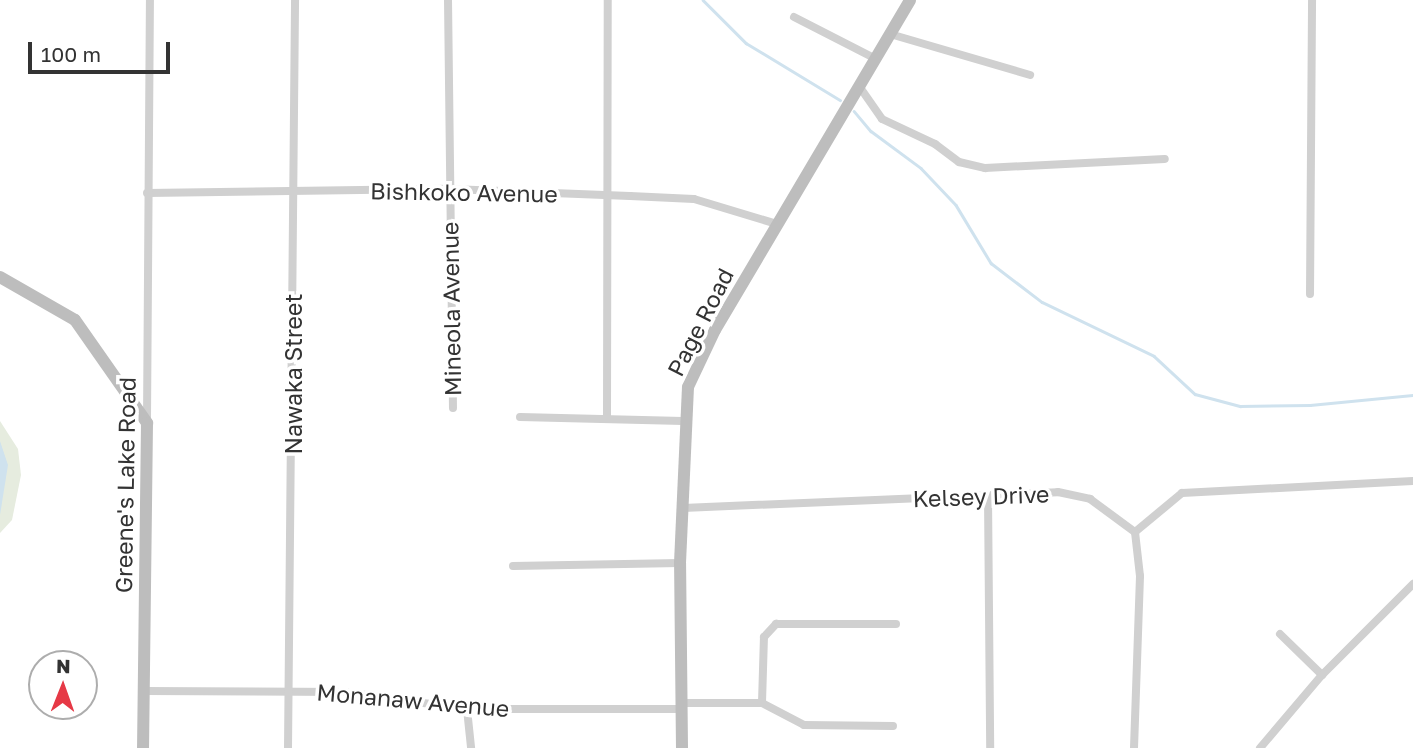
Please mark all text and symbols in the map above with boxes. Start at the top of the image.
scale bar [32,28,173,72]
text: 100 m [41,41,101,67]
street label: Bishkoko Avenue [370,177,558,207]
street label: Mineola Avenue [436,222,466,396]
street label: Page Road [661,263,739,381]
street label: Nawaka Street [279,294,307,454]
street label: Greene's Lake Road [109,377,141,593]
street label: Kelsey Drive [912,480,1050,512]
north arrow [28,650,98,720]
text: N [56,654,71,677]
street label: Monanaw Avenue [316,678,510,722]

